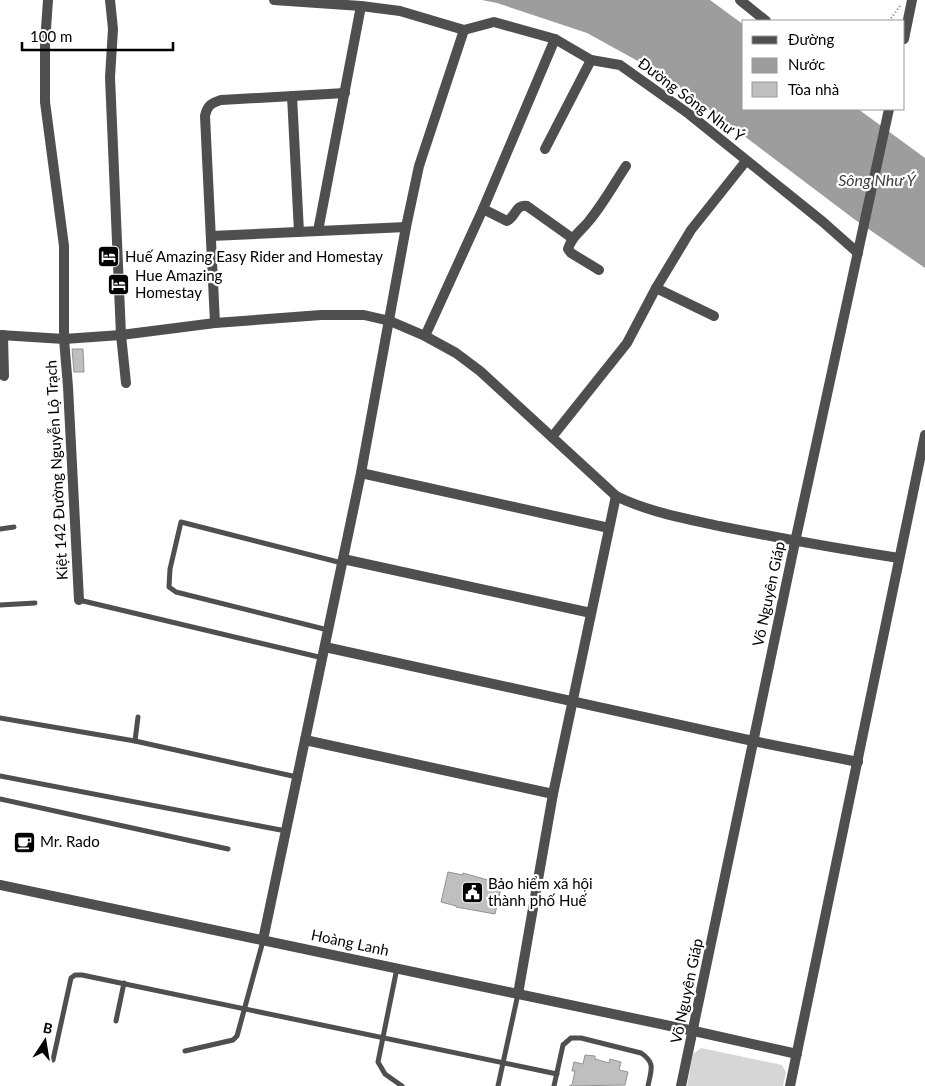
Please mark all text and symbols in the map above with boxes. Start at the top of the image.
scale bar [22,20,174,52]
legend [742,20,905,110]
text: 100 m [30,27,72,45]
text: Đường [788,30,834,48]
street label: Đường Sông Như Ý [635,53,749,145]
text: Nước [788,55,825,73]
text: Tòa nhà [788,80,839,98]
water label: Sông Như Ý [838,170,918,189]
hotel icon: Huế Amazing Easy Rider and Homestay [97,245,121,269]
place label: Huế Amazing Easy Rider and Homestay [125,247,383,265]
place label: Hue Amazing Homestay [135,266,223,301]
hotel icon: Hue Amazing Homestay [107,273,131,297]
street label: Kiệt 142 Đường Nguyễn Lộ Trạch [41,360,71,580]
street label: Võ Nguyên Giáp [748,540,788,648]
cafe icon: Mr. Rado [12,830,36,854]
place label: Mr. Rado [40,832,100,850]
place label: Bảo hiểm xã hội thành phố Huế [488,874,593,909]
public building icon: Bảo hiểm xã hội thành phố Huế [460,881,484,905]
street label: Hoàng Lanh [310,925,391,959]
street label: Võ Nguyên Giáp [666,937,706,1045]
north arrow [20,1016,70,1066]
text: B [42,1019,54,1037]

